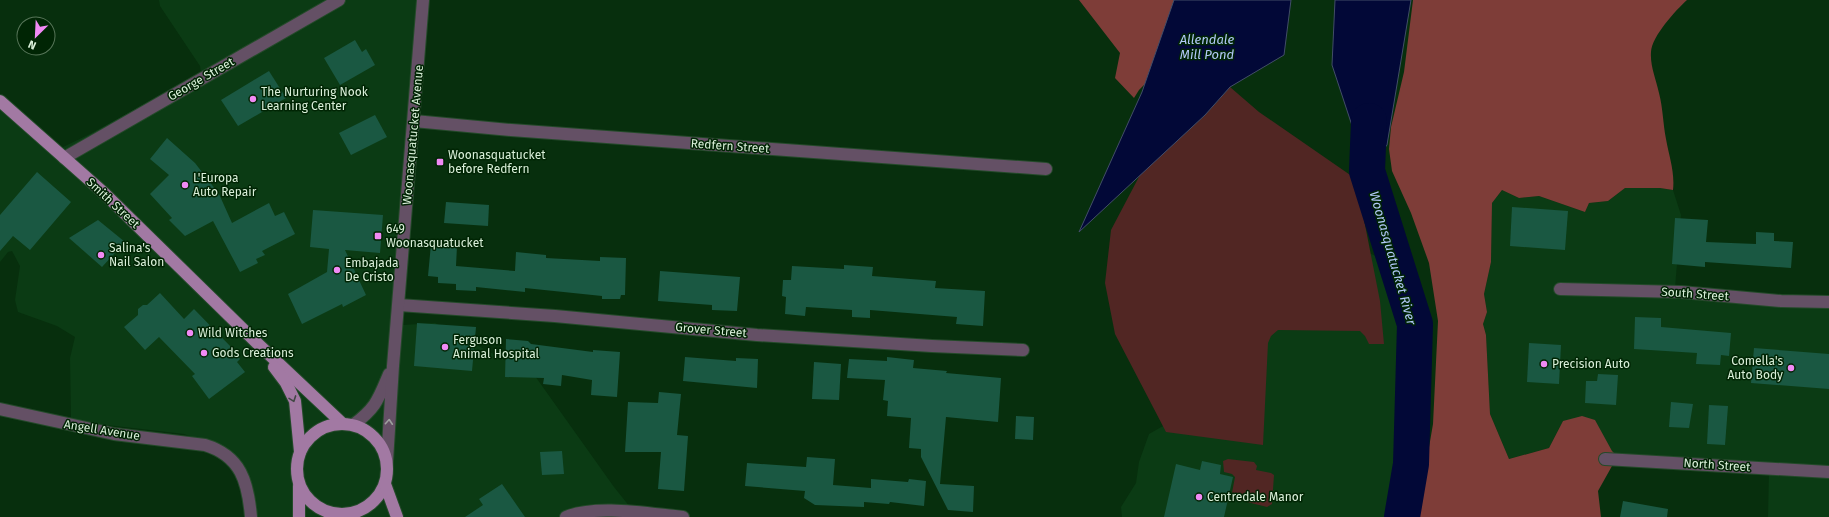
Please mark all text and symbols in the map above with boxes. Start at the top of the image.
north arrow [16,16,56,56]
water label: Allendale Mill Pond [1179,32,1235,62]
text: N [26,37,38,52]
street label: George Street [165,54,237,104]
street label: Woonasquatucket Avenue [400,64,426,206]
place label: The Nurturing Nook Learning Center [261,85,369,113]
marker: The Nurturing Nook Learning Center [248,94,258,104]
street label: Redfern Street [690,136,770,156]
place label: Woonasquatucket before Redfern [448,148,546,176]
marker: Woonasquatucket before Redfern [435,157,445,167]
place label: L'Europa Auto Repair [193,171,257,199]
street label: Smith Street [84,175,143,232]
marker: L'Europa Auto Repair [180,180,190,190]
water label: Woonasquatucket River [1367,189,1420,328]
place label: 649 Woonasquatucket [386,222,484,250]
marker: 649 Woonasquatucket [373,231,383,241]
place label: Salina's Nail Salon [109,241,164,269]
marker: Salina's Nail Salon [96,250,106,260]
place label: Embajada De Cristo [345,256,399,284]
marker: Embajada De Cristo [332,265,342,275]
street label: South Street [1661,285,1730,303]
street label: Grover Street [675,320,748,340]
place label: Wild Witches [198,326,268,340]
marker: Wild Witches [185,328,195,338]
place label: Ferguson Animal Hospital [453,333,540,361]
marker: Ferguson Animal Hospital [440,342,450,352]
place label: Gods Creations [212,346,294,360]
marker: Gods Creations [199,348,209,358]
place label: Comella's Auto Body [1727,354,1783,382]
place label: Precision Auto [1552,357,1630,371]
marker: Precision Auto [1539,359,1549,369]
marker: Comella's Auto Body [1786,363,1796,373]
one-way arrow [288,396,297,403]
street label: Angell Avenue [63,417,141,443]
one-way arrow [385,419,394,425]
street label: North Street [1683,456,1752,474]
place label: Centredale Manor [1207,490,1304,504]
marker: Centredale Manor [1194,492,1204,502]

